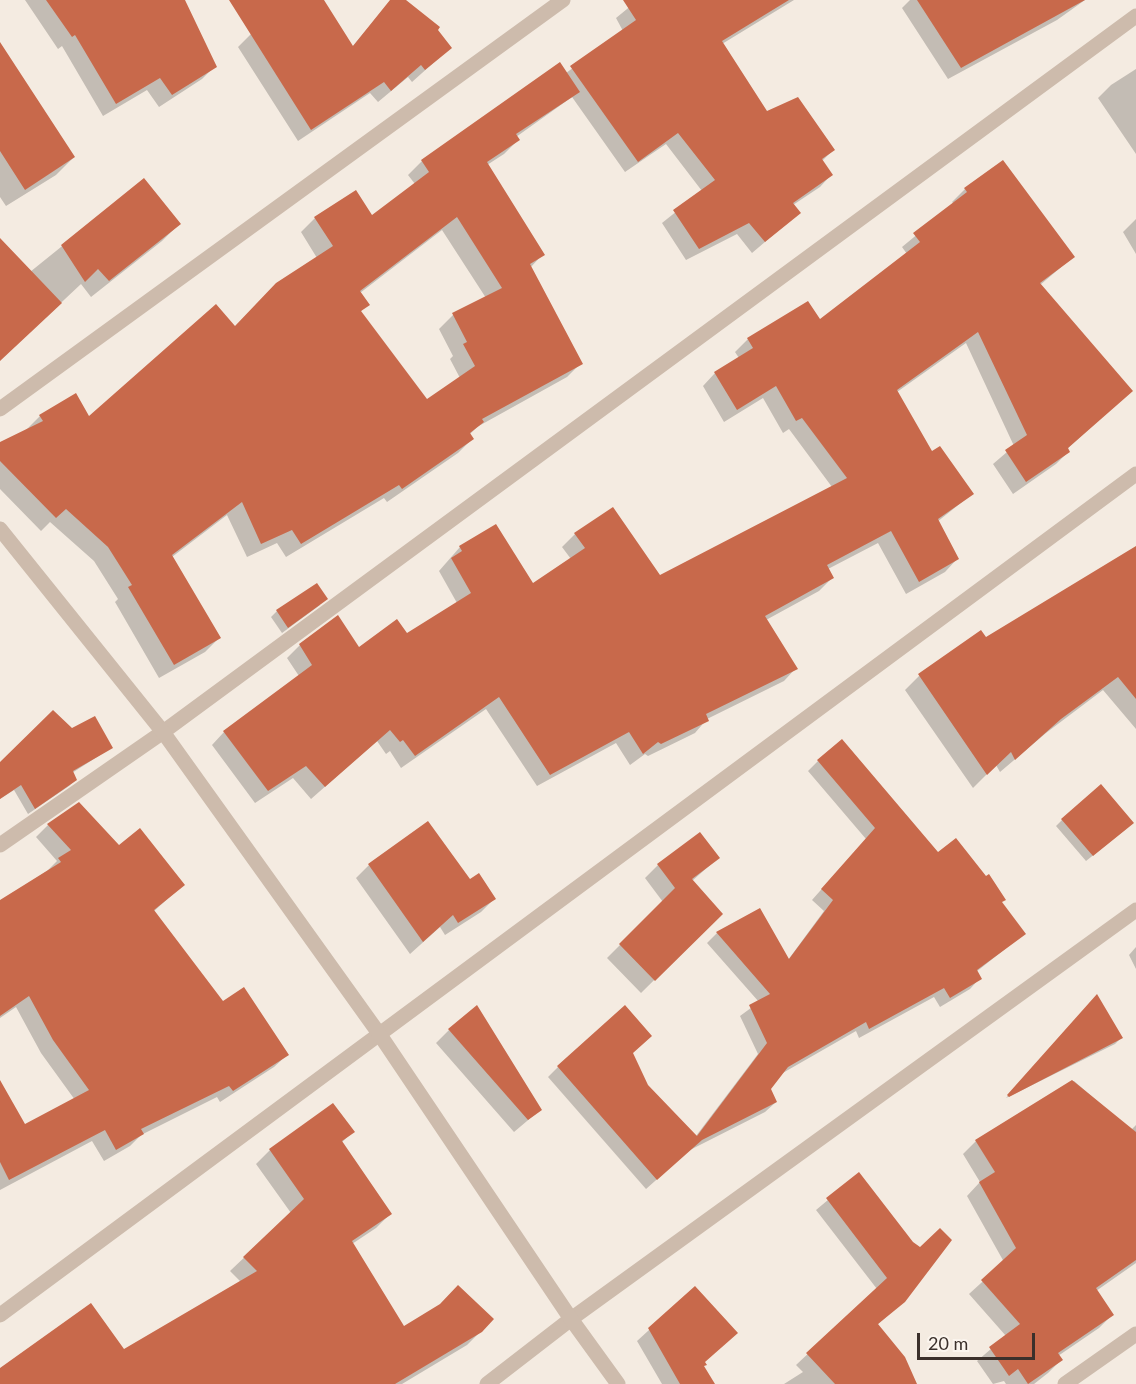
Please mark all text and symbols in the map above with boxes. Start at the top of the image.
scale bar [920,1321,1038,1359]
text: 20 m [928,1332,968,1354]

